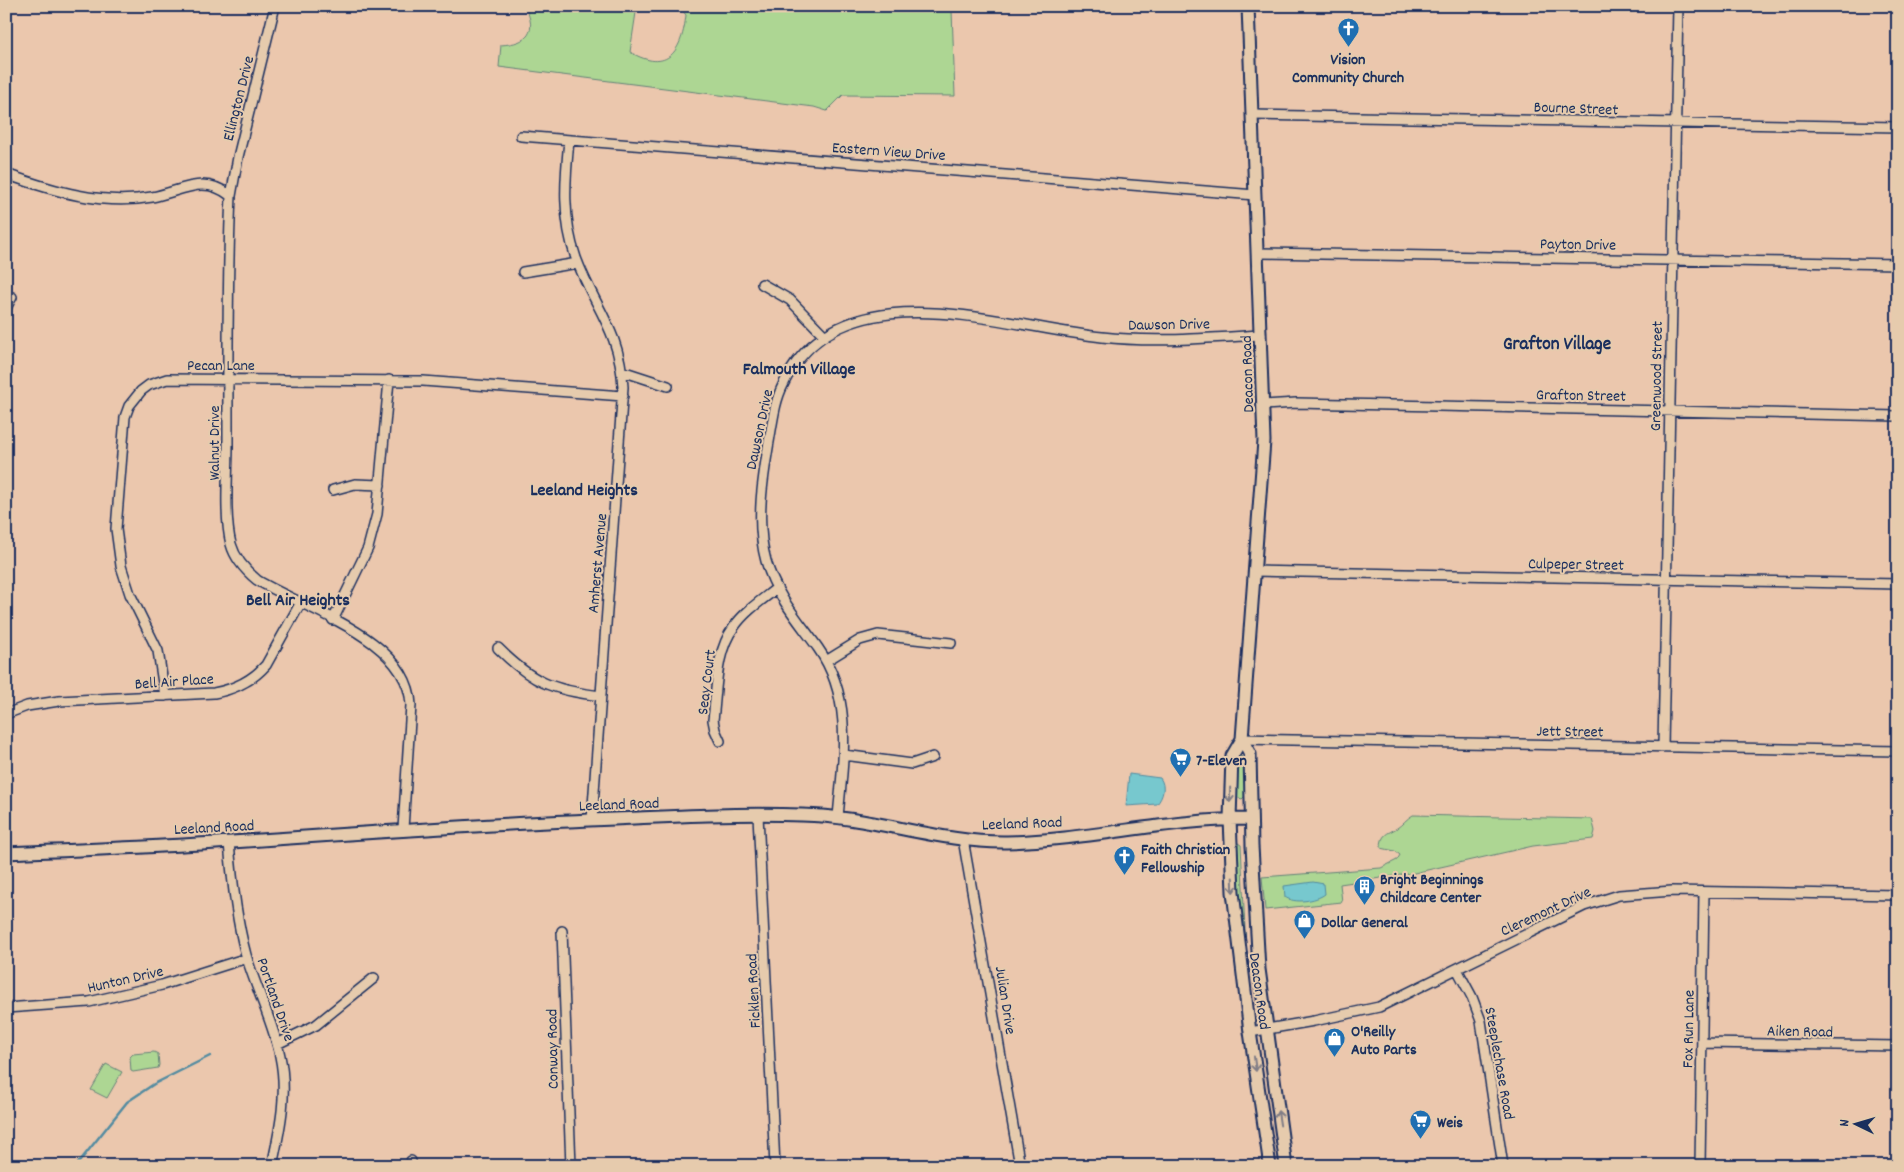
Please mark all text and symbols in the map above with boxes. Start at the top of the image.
church icon: Vision Community Church [1336,17,1360,48]
place label: Vision Community Church [1292,49,1404,90]
street label: Ellington Drive [218,54,261,144]
street label: Bourne Street [1533,97,1619,122]
street label: Eastern View Drive [831,137,946,168]
street label: Payton Drive [1540,233,1616,258]
street label: Dawson Drive [1128,313,1210,338]
street label: Greenwood Street [1645,321,1670,431]
district label: Grafton Village [1503,332,1611,359]
street label: Deacon Road [1236,335,1261,413]
street label: Pecan Lane [187,355,255,378]
district label: Falmouth Village [743,358,855,383]
street label: Grafton Street [1536,384,1626,409]
street label: Dawson Drive [741,387,780,472]
street label: Walnut Drive [204,405,227,481]
district label: Leeland Heights [530,479,638,504]
street label: Amherst Avenue [583,512,614,614]
street label: Culpeper Street [1528,553,1624,578]
district label: Bell Air Heights [246,589,350,614]
street label: Seay Court [692,648,723,716]
street label: Bell Air Place [134,668,214,697]
street label: Jett Street [1536,720,1604,745]
supermarket icon: 7-Eleven [1168,747,1192,778]
place label: 7-Eleven [1196,750,1247,773]
one-way arrow [1226,787,1235,803]
street label: Leeland Road [578,793,660,818]
street label: Leeland Road [981,812,1063,837]
street label: Leeland Road [173,815,255,842]
place label: Faith Christian Fellowship [1141,839,1230,880]
church icon: Faith Christian Fellowship [1113,845,1137,876]
place label: Bright Beginnings Childcare Center [1380,869,1484,910]
building icon: Bright Beginnings Childcare Center [1352,875,1376,906]
one-way arrow [1228,877,1237,893]
street label: Cleremont Drive [1497,881,1595,943]
shop icon: Dollar General [1293,909,1317,940]
place label: Dollar General [1321,912,1408,935]
street label: Deacon Road [1242,951,1275,1031]
street label: Ficklen Road [741,953,768,1029]
street label: Portland Drive [250,955,300,1045]
street label: Hunton Drive [85,961,166,1000]
street label: Julian Drive [988,965,1021,1036]
street label: Fox Run Lane [1677,990,1702,1068]
street label: Steeplechase Road [1477,1005,1520,1122]
street label: Conway Road [541,1009,566,1089]
street label: Aiken Road [1767,1020,1833,1045]
place label: O'Reilly Auto Parts [1351,1021,1417,1062]
shop icon: O'Reilly Auto Parts [1323,1027,1347,1058]
one-way arrow [1250,1055,1260,1071]
north arrow [1832,1100,1882,1150]
supermarket icon: Weis [1409,1109,1433,1140]
one-way arrow [1273,1110,1283,1126]
place label: Weis [1437,1112,1463,1135]
text: N [1835,1119,1855,1127]

